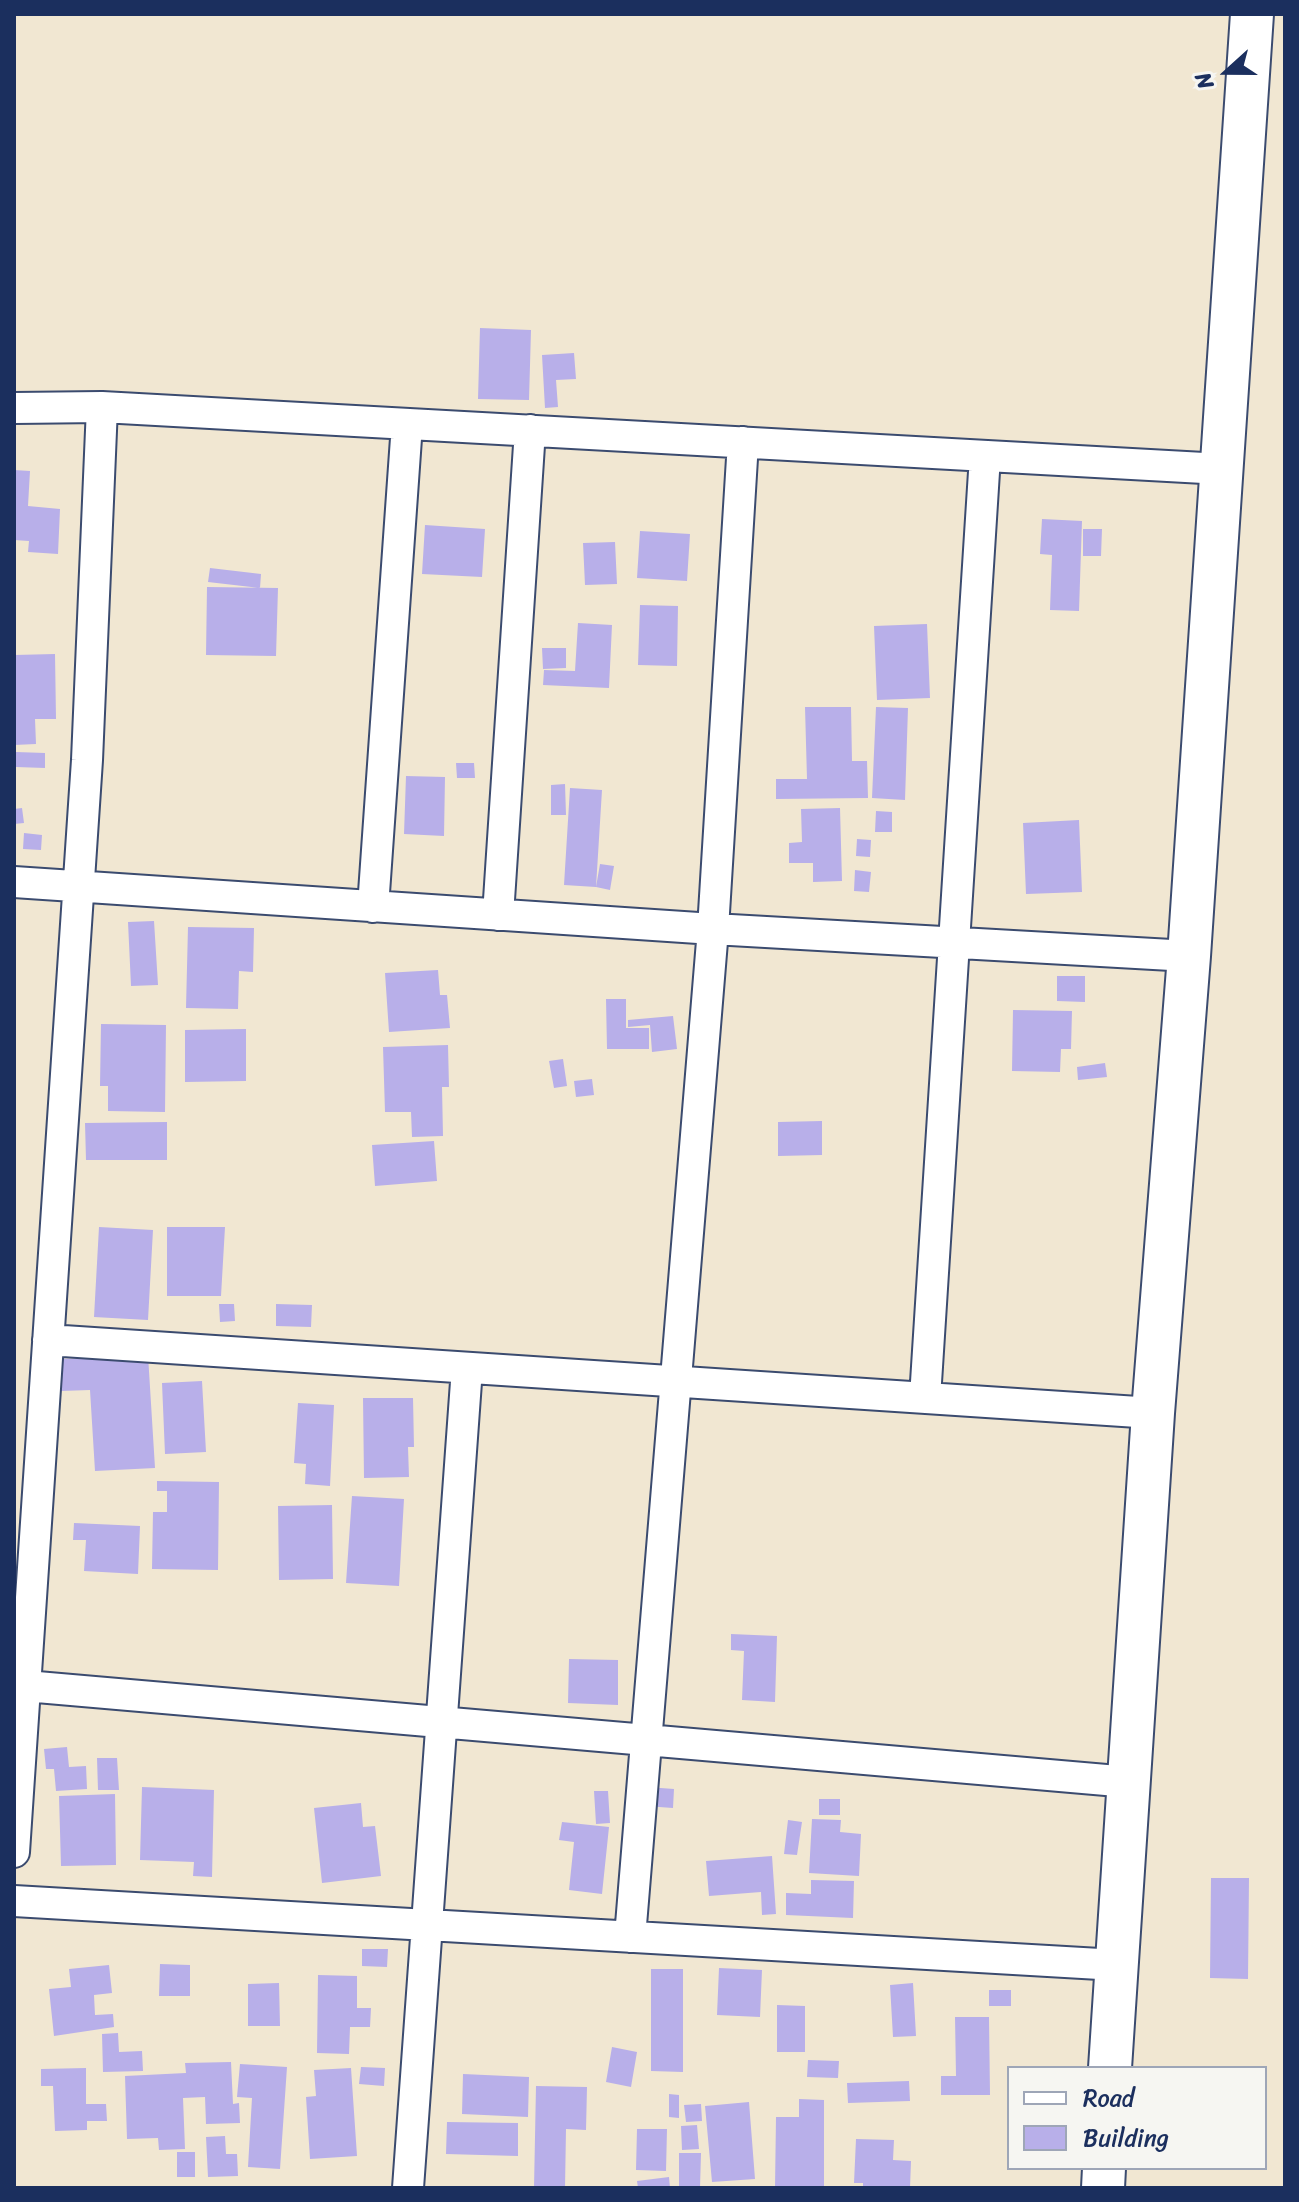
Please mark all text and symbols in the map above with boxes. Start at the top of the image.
north arrow [1187,32,1267,112]
text: N [1183,67,1225,95]
legend [1007,2066,1267,2170]
text: Road [1083,2077,1134,2119]
text: Building [1083,2117,1169,2159]

